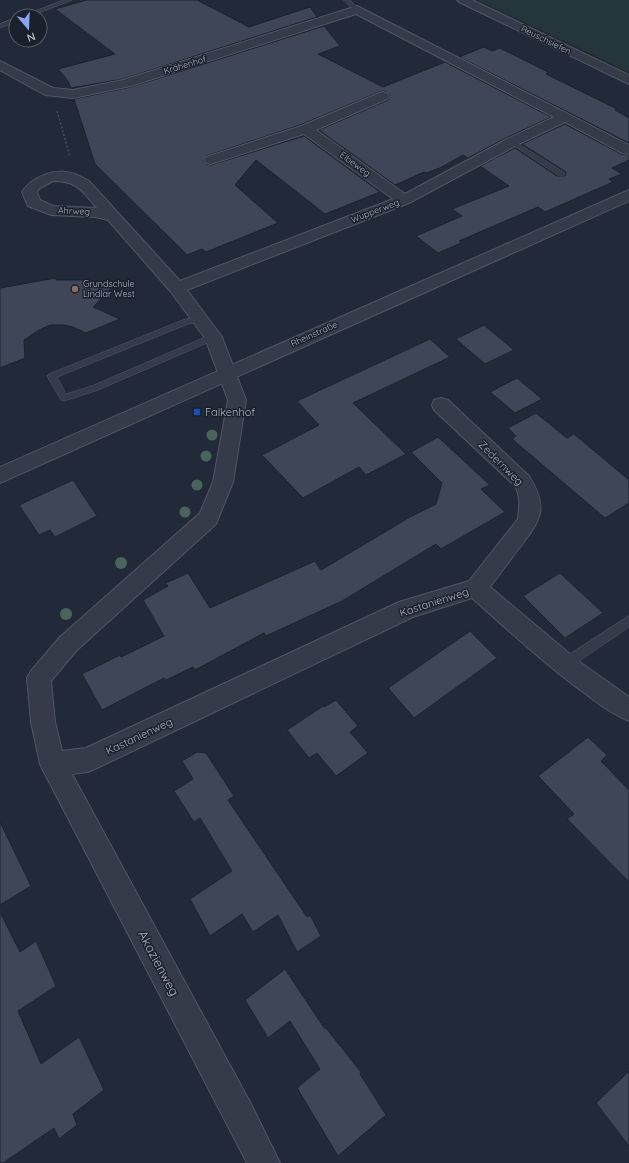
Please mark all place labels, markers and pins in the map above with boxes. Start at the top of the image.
place label: Grundschule Lindlar West [83,278,135,299]
marker: Grundschule Lindlar West [70,284,80,294]
place label: Falkenhof [205,405,255,419]
marker: Falkenhof [192,407,202,417]

